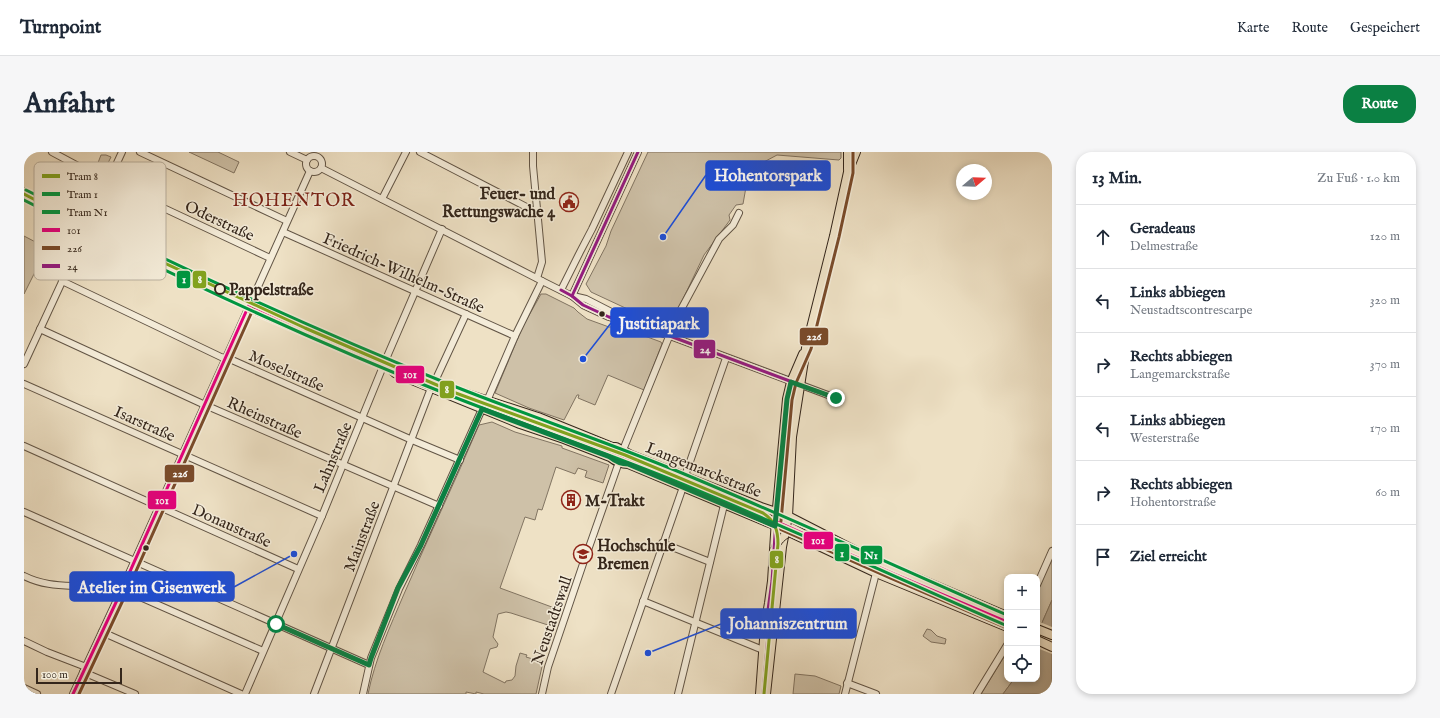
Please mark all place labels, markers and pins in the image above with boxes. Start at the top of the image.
callout: Hohentorspark [706,161,830,190]
place label: Feuer- und Rettungswache 4 [442,185,556,223]
public building icon: Feuer- und Rettungswache 4 [558,191,580,213]
place label: Pappelstraße [229,281,314,301]
marker: Pappelstraße [214,283,226,295]
callout: Justitiapark [611,308,708,337]
unlabelled marker [597,309,607,319]
building icon: M-Trakt [560,489,582,511]
place label: M-Trakt [585,492,645,512]
place label: Hochschule Bremen [597,537,676,575]
unlabelled marker [141,543,151,553]
school or university icon: Hochschule Bremen [572,543,594,565]
callout: Atelier im Gisenwerk [70,572,234,601]
callout: Johanniszentrum [721,609,856,638]

